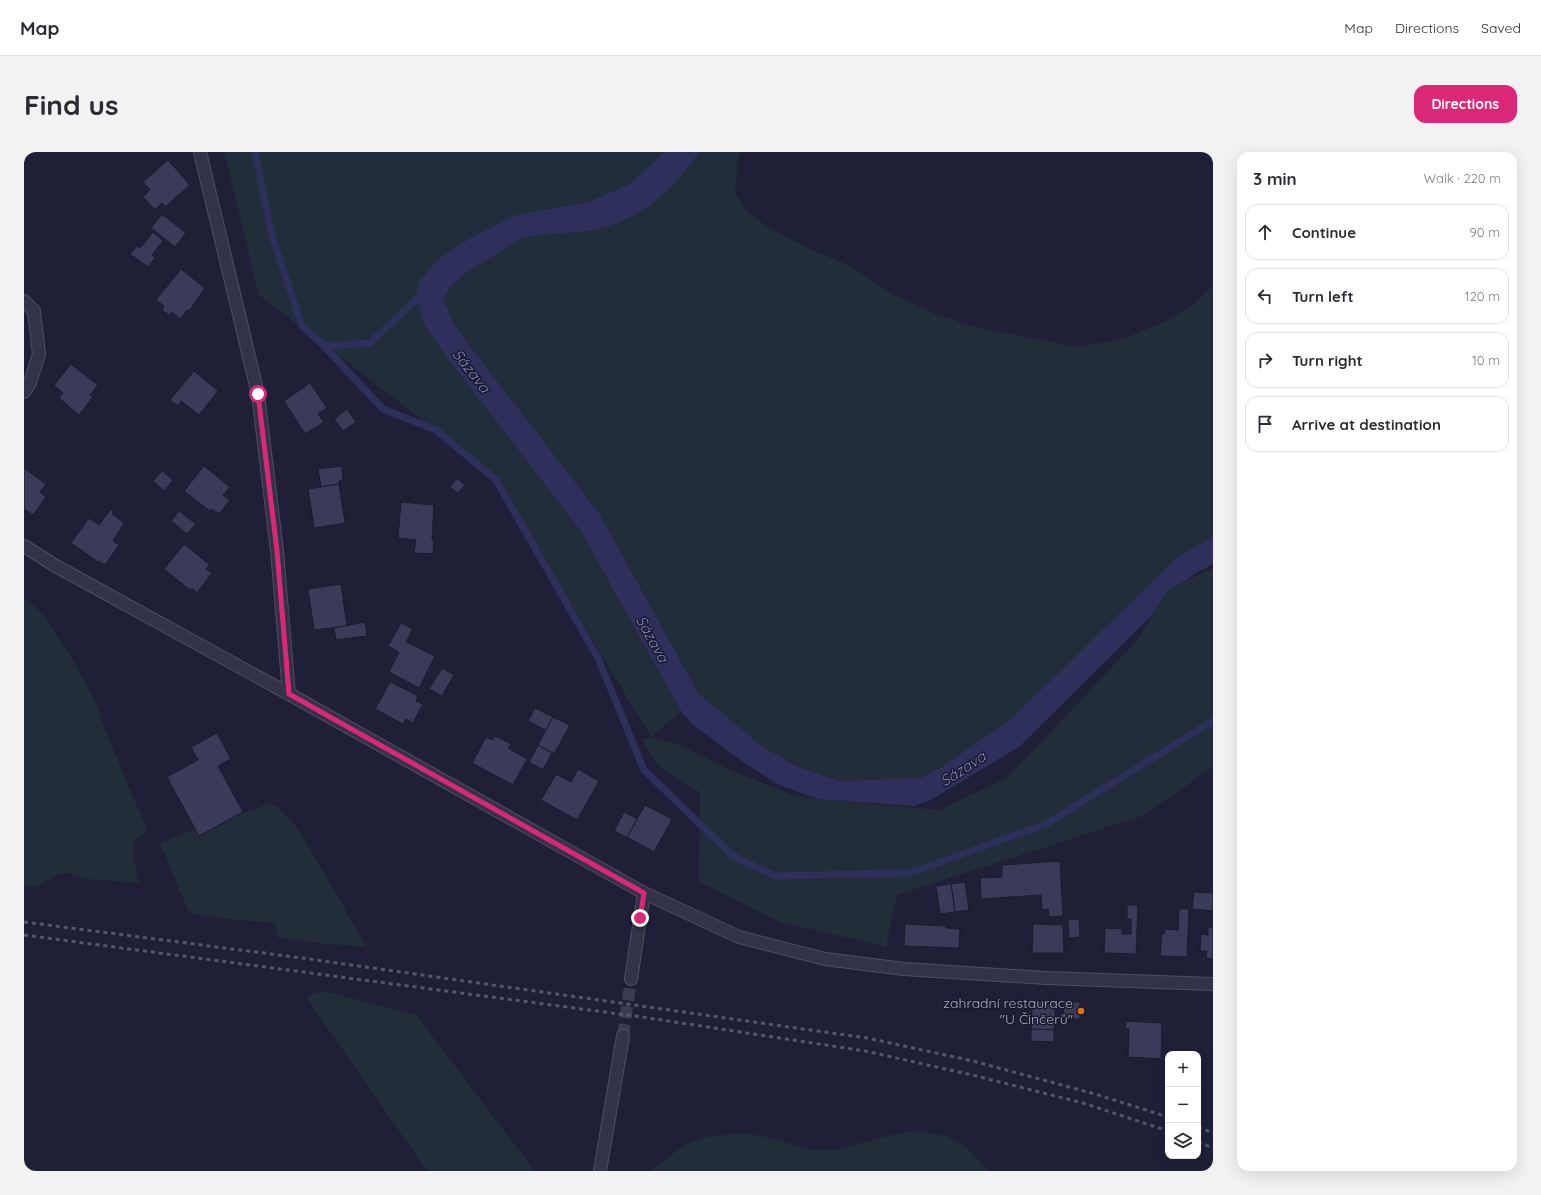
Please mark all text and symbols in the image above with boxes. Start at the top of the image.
text: Map [20,16,59,40]
text: Map [1344,19,1373,37]
text: Directions [1395,19,1459,37]
text: Saved [1481,19,1521,37]
button: Directions [1414,85,1517,123]
text: Find us [24,87,118,122]
text: 3 min [1253,168,1297,189]
text: Walk · 220 m [1424,170,1501,186]
icon: ahead [1254,221,1276,243]
text: Continue [1292,223,1356,242]
text: 90 m [1470,224,1500,240]
icon: left [1254,285,1276,307]
text: Turn left [1292,287,1354,306]
text: 120 m [1465,288,1500,304]
water label: Sázava [448,345,495,397]
icon: right [1254,349,1276,371]
text: Turn right [1292,351,1363,370]
text: 10 m [1472,352,1500,368]
route start [249,385,267,403]
icon: arrive [1254,413,1276,435]
text: Arrive at destination [1292,415,1441,434]
water label: Sázava [632,612,673,666]
water label: Sázava [936,746,990,790]
route end [631,909,649,927]
place label: zahradní restaurace "U Činčerů" [943,994,1073,1028]
marker: zahradní restaurace "U Činčerů" [1076,1006,1086,1016]
map controls [1165,1051,1201,1159]
button: + [1165,1051,1201,1087]
button: − [1165,1087,1201,1123]
button: layers [1165,1123,1201,1159]

